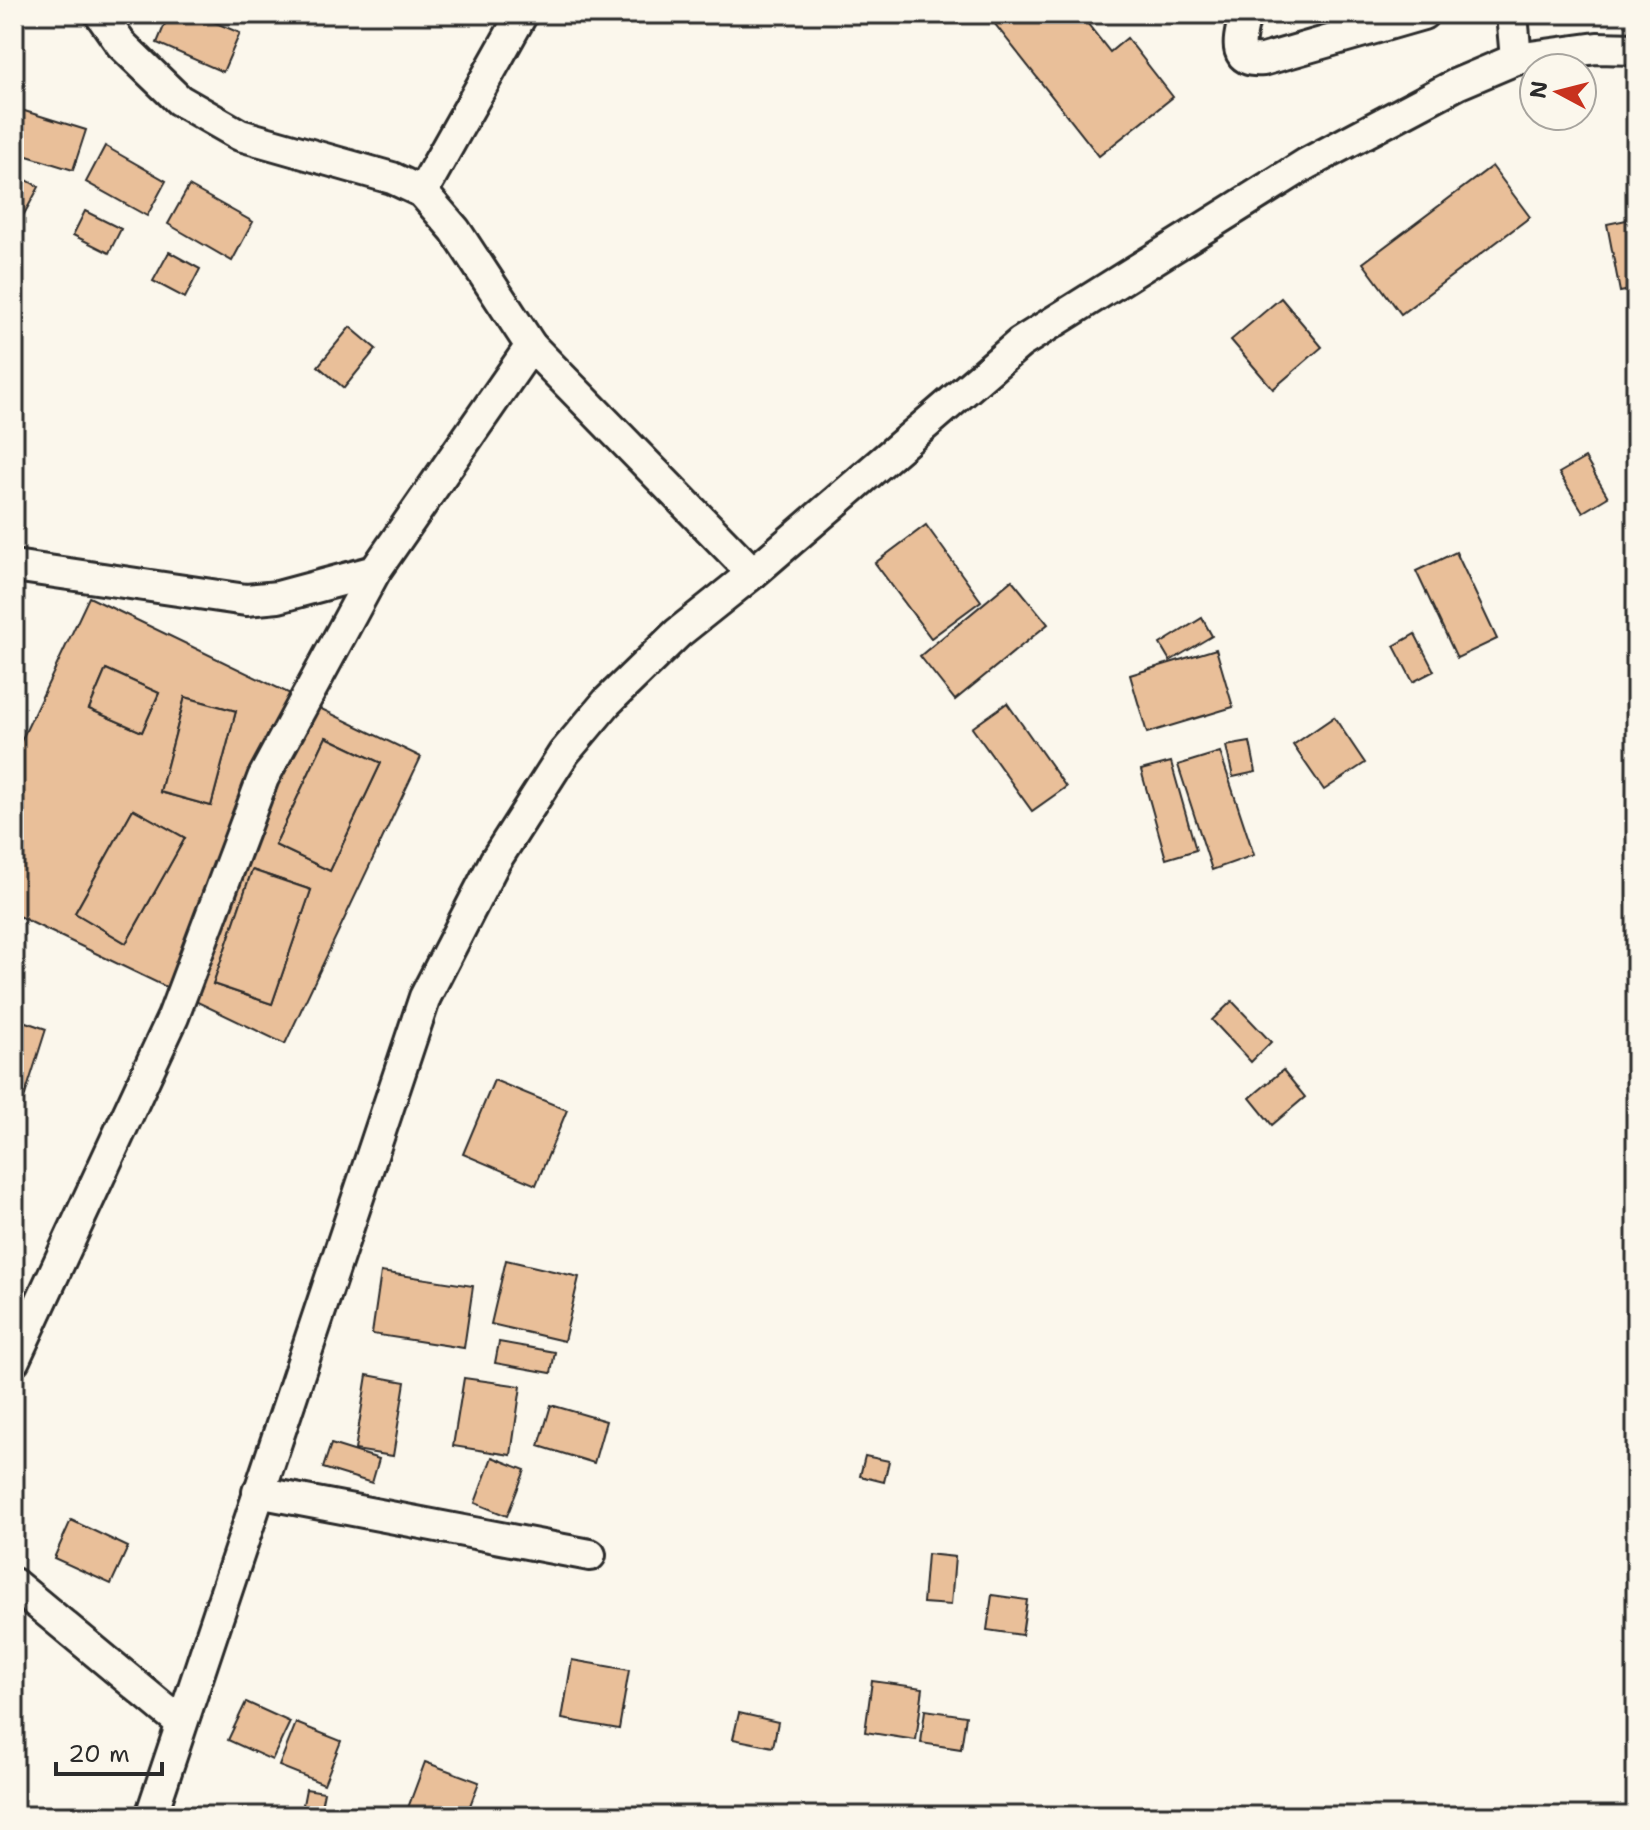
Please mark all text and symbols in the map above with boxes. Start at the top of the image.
north arrow [1518,52,1598,132]
text: N [1523,79,1554,100]
scale bar [56,1726,162,1776]
text: 20 m [68,1738,130,1770]

